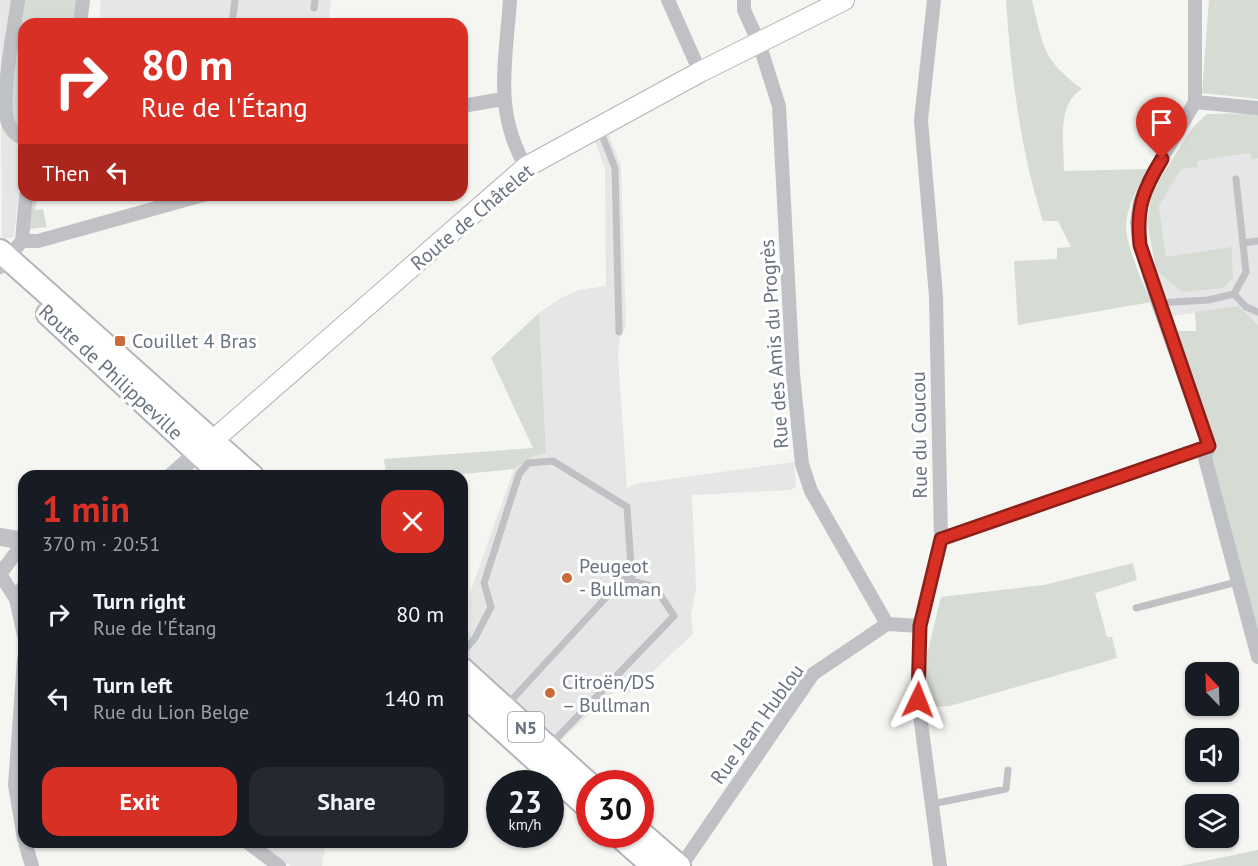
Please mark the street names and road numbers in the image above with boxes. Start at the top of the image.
street label: Route de Châtelet [405,158,539,276]
street label: Rue des Amis du Progrès [754,238,794,450]
street label: Route de Philippeville [34,299,188,445]
street label: Rue du Coucou [905,371,933,499]
street label: Rue Jean Hublou [705,659,809,789]
road number: N5 [508,712,544,742]

